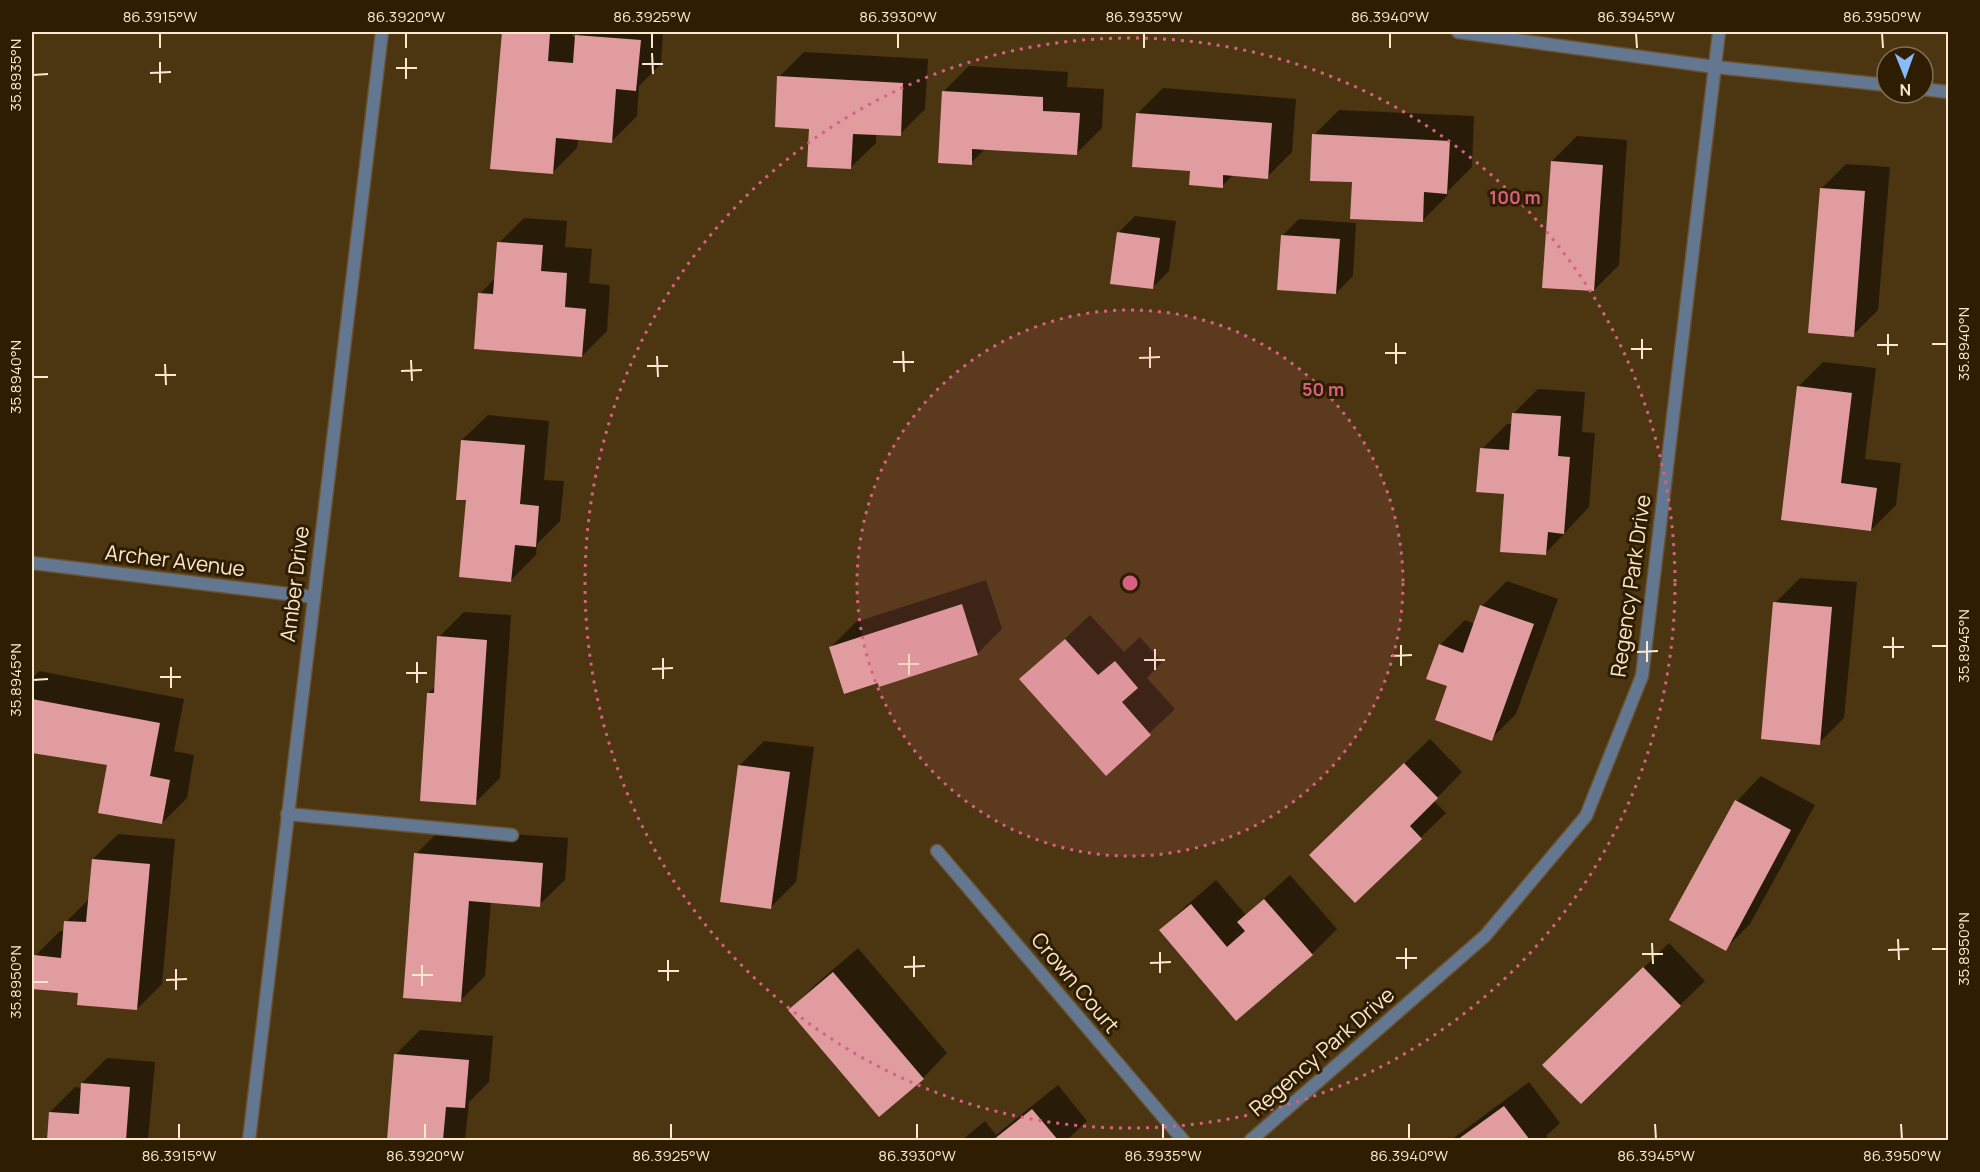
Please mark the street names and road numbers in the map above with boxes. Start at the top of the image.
street label: Regency Park Drive [1603,493,1657,679]
street label: Amber Drive [273,524,315,643]
street label: Archer Avenue [104,538,247,582]
street label: Crown Court [1025,926,1126,1039]
street label: Regency Park Drive [1243,980,1400,1122]

